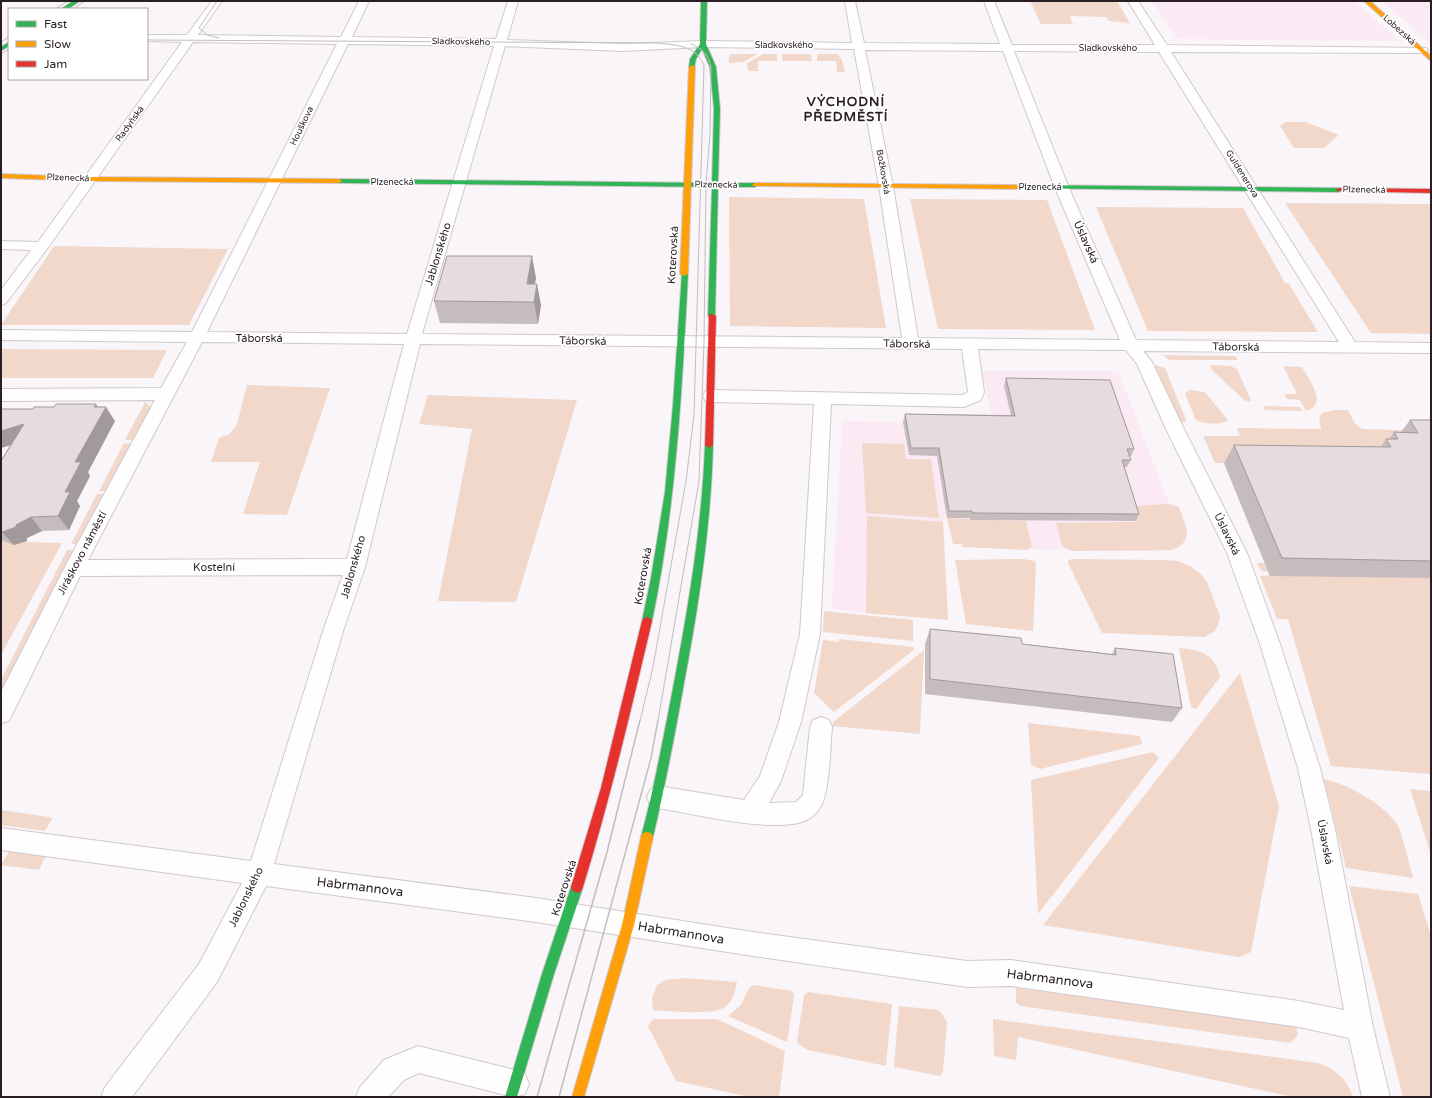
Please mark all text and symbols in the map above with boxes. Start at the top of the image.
legend [8,8,148,80]
street label: Lobezská [1380,12,1418,48]
text: Fast [44,17,68,31]
street label: Sladkovského [432,36,491,48]
text: Slow [44,37,71,51]
street label: Sladkovského [755,40,814,51]
street label: Sladkovského [1079,43,1138,54]
text: Jam [44,57,67,71]
district label: VÝCHODNÍ PŘEDMĚSTÍ [803,93,889,125]
street label: Radyňská [113,104,147,144]
street label: Houškova [288,105,316,147]
street label: Guldenerova [1223,148,1261,200]
street label: Božkovská [874,149,892,195]
street label: Plzenecká [46,172,90,184]
street label: Plzenecká [370,177,414,188]
street label: Plzenecká [694,179,738,191]
street label: Plzenecká [1018,182,1062,193]
street label: Plzenecká [1342,184,1386,196]
street label: Úslavská [1071,218,1102,265]
street label: Jablonského [422,221,454,287]
street label: Koterovská [665,226,681,284]
street label: Táborská [235,332,283,345]
street label: Táborská [559,334,607,348]
street label: Táborská [883,337,931,351]
street label: Táborská [1212,340,1260,354]
street label: Jiráskovo náměstí [54,509,110,597]
street label: Úslavská [1211,510,1244,557]
street label: Jablonského [338,534,368,600]
street label: Koterovská [632,546,654,606]
street label: Kostelní [193,561,235,574]
street label: Úslavská [1314,818,1337,866]
street label: Koterovská [549,858,579,918]
street label: Jablonského [226,865,266,929]
street label: Habrmannova [316,874,404,900]
street label: Habrmannova [637,918,725,948]
street label: Habrmannova [1006,966,1094,992]

